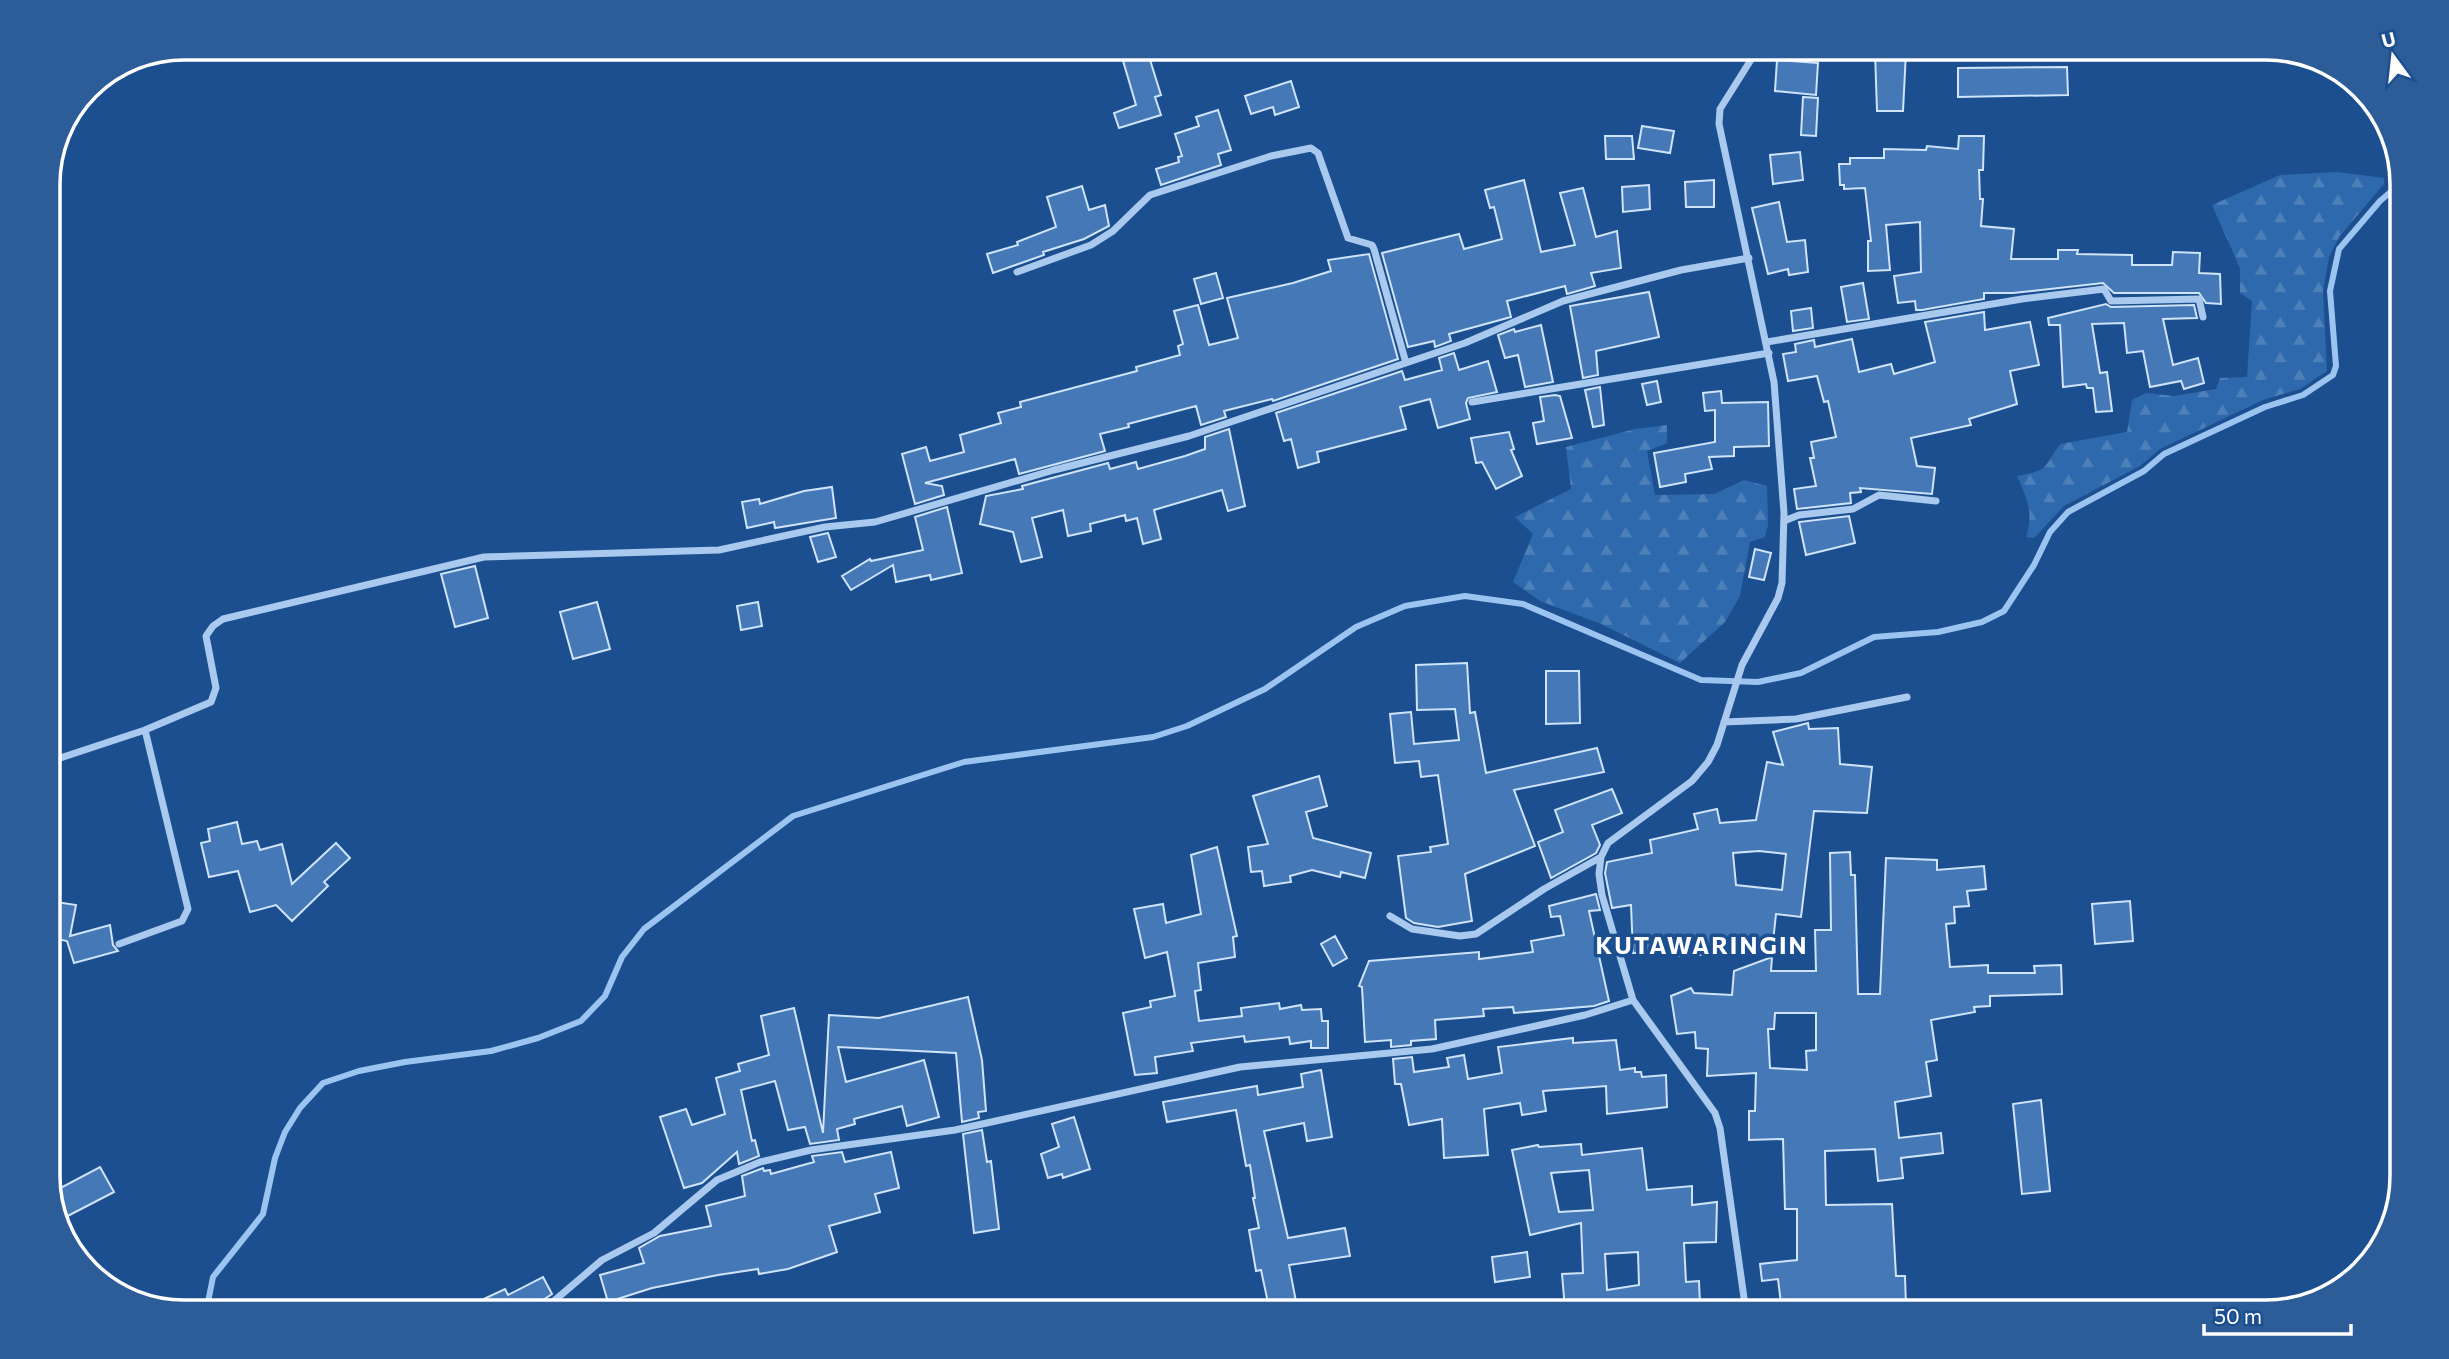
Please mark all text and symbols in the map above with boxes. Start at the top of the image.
north arrow [2358,21,2428,91]
text: U [2379,26,2398,52]
district label: KUTAWARINGIN [1596,930,1808,959]
scale bar [2204,1292,2351,1336]
text: 50 m [2214,1303,2262,1328]

